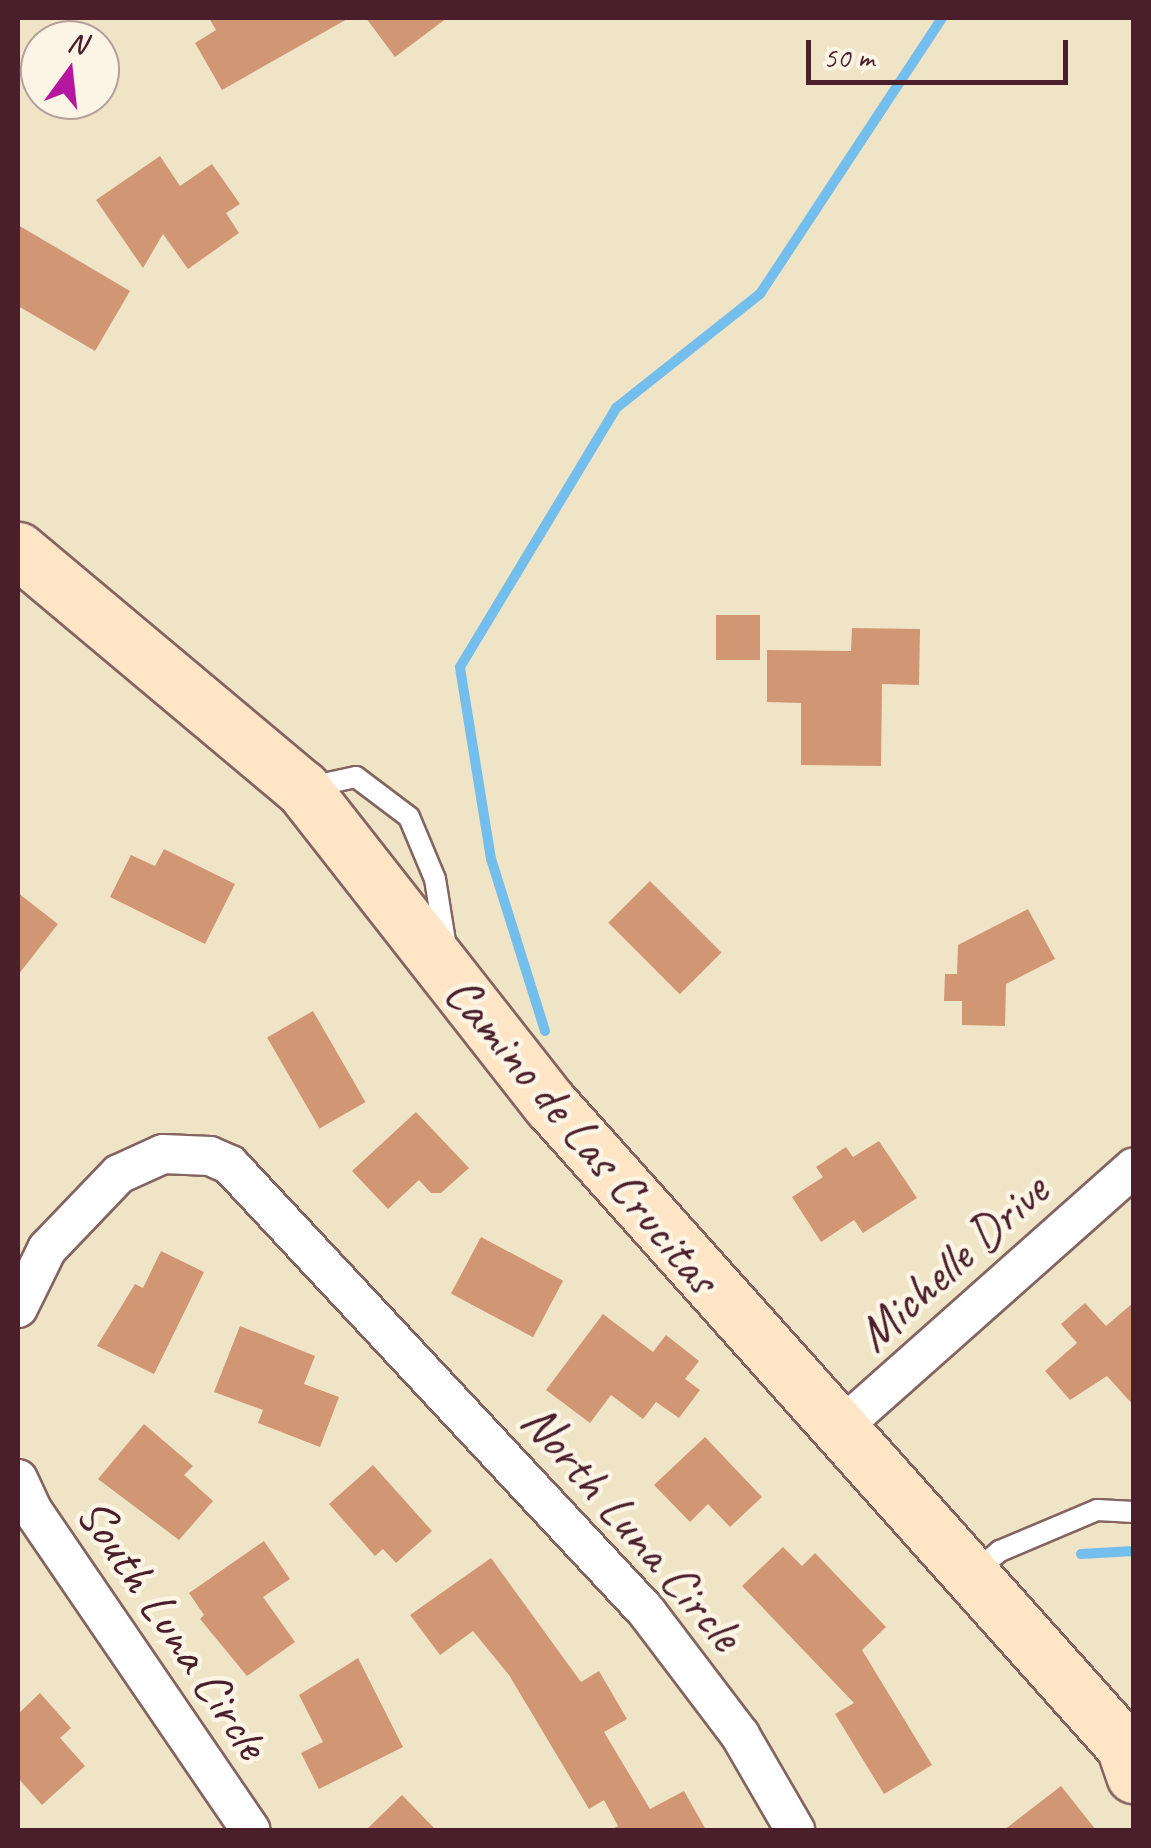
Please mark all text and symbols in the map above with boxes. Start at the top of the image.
north arrow [20,20,120,120]
scale bar [811,20,1074,82]
text: N [64,23,90,62]
text: 50 m [823,38,874,76]
street label: Camino de Las Crucitas [432,964,732,1306]
street label: Michelle Drive [844,1160,1060,1364]
street label: North Luna Circle [510,1393,754,1661]
street label: South Luna Circle [65,1488,281,1768]

